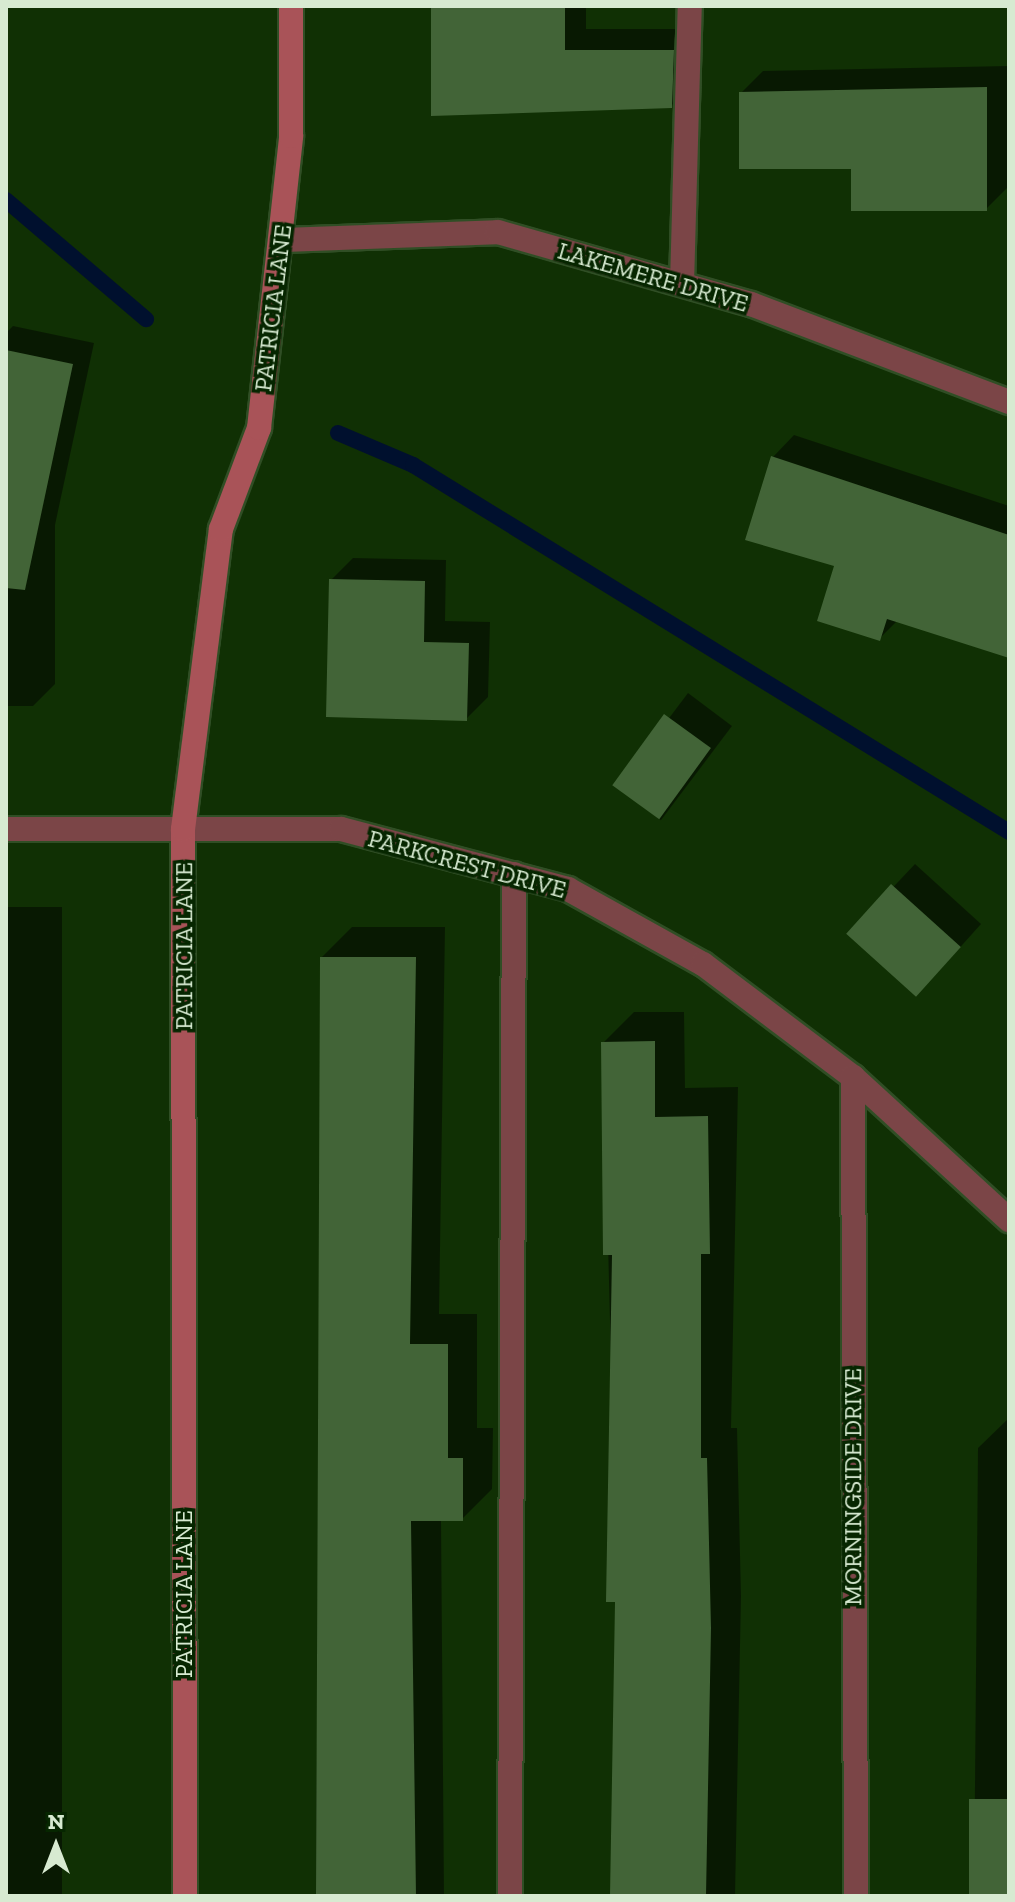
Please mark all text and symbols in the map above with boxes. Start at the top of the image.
street label: PATRICIA LANE [248,223,298,393]
street label: LAKEMERE DRIVE [555,236,751,318]
street label: PARKCREST DRIVE [365,824,569,904]
street label: PATRICIA LANE [170,862,198,1030]
street label: MORNINGSIDE DRIVE [839,1368,867,1606]
street label: PATRICIA LANE [170,1510,198,1678]
north arrow [16,1806,96,1886]
text: N [48,1808,64,1835]

